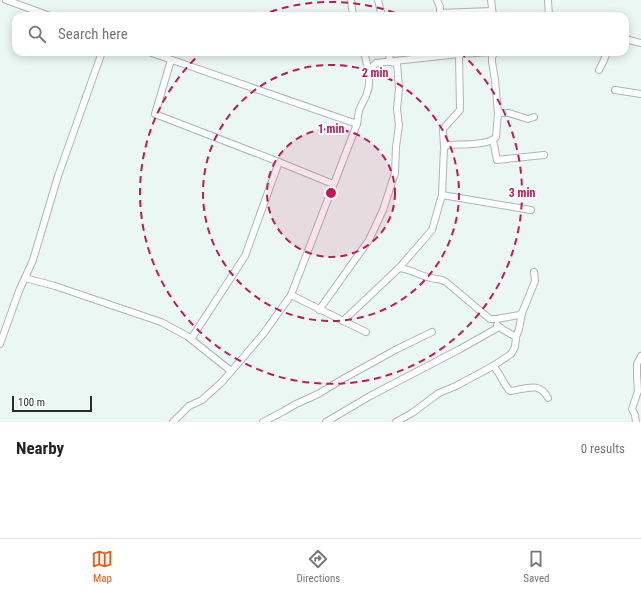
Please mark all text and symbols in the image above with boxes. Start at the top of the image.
search box [12,12,629,56]
icon: search [26,23,48,45]
text: Search here [58,25,128,43]
text: 2 min [362,66,388,80]
text: 1 min [318,122,344,136]
centre of rings [324,186,338,200]
text: 3 min [509,186,535,200]
scale bar [12,394,92,413]
text: 100 m [18,396,45,409]
text: Nearby [16,438,64,458]
text: 0 results [581,441,625,456]
tab: Map [91,548,113,585]
tab: Directions [296,548,340,585]
tab: Saved [523,548,550,585]

